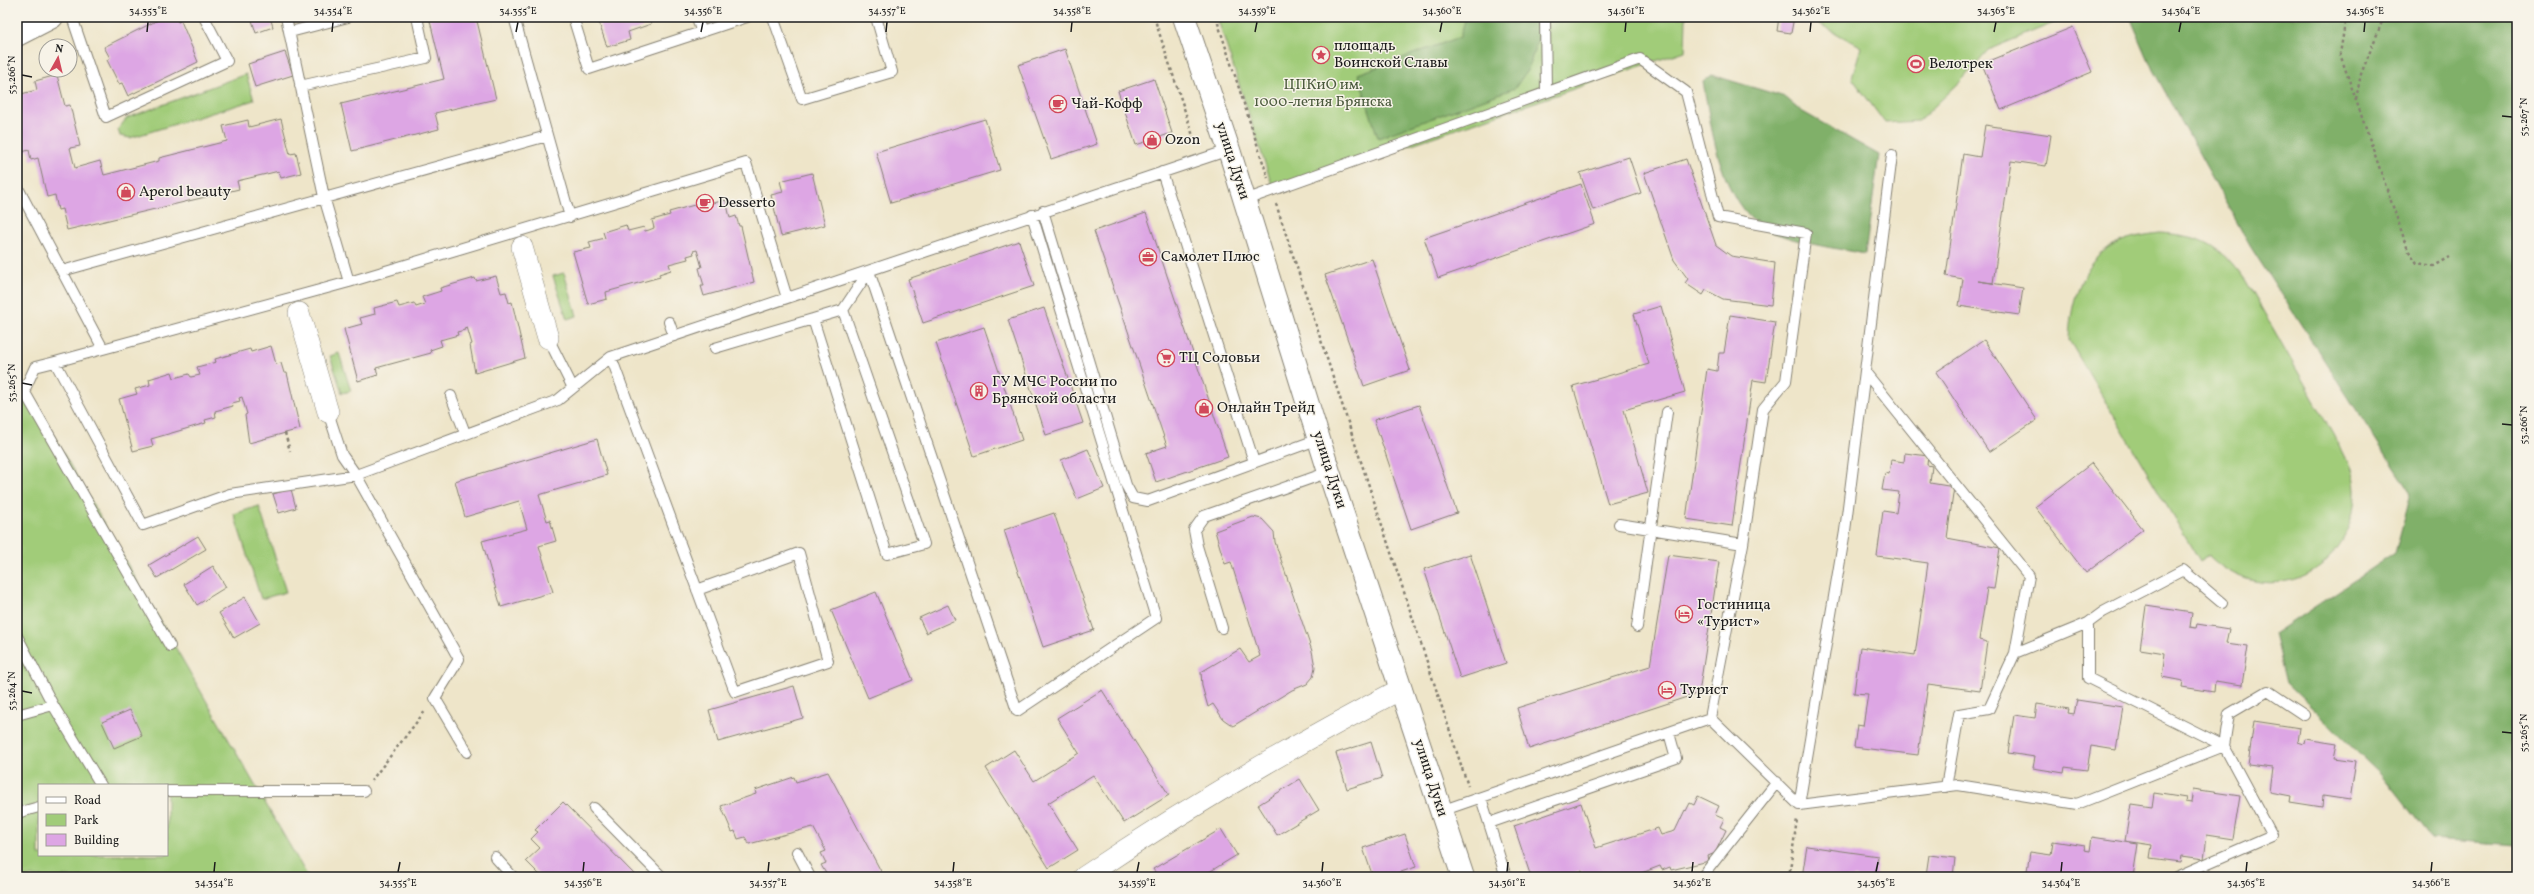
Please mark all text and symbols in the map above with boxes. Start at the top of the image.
text: 34.353°E [129,4,167,18]
text: 34.354°E [314,4,352,18]
text: 34.355°E [499,4,537,18]
text: 34.356°E [684,4,722,18]
text: 34.357°E [868,4,906,18]
text: 34.358°E [1053,4,1091,18]
text: 34.359°E [1238,4,1276,18]
text: 34.360°E [1423,4,1461,18]
text: 34.361°E [1608,4,1644,18]
text: 34.362°E [1792,4,1830,18]
text: 34.363°E [1977,4,2015,18]
text: 34.364°E [2162,4,2200,18]
text: 34.365°E [2346,4,2384,18]
place label: площадь Воинской Славы [1334,36,1448,74]
north arrow [38,38,78,78]
text: N [54,42,64,58]
place icon: площадь Воинской Славы [1311,45,1331,65]
sports icon: Велотрек [1906,54,1926,74]
place label: Велотрек [1929,54,1993,75]
text: 53.266°N [5,55,19,94]
park label: ЦПКиО им. 1000-летия Брянска [1254,75,1392,113]
cafe icon: Чай-Кофф [1048,94,1068,114]
place label: Чай-Кофф [1071,94,1142,115]
text: 53.267°N [2517,97,2531,136]
street label: улица Дуки [1210,120,1254,202]
shop icon: Ozon [1142,130,1162,150]
place label: Ozon [1165,130,1200,151]
shop icon: Aperol beauty [116,182,136,202]
place label: Aperol beauty [139,182,231,203]
cafe icon: Desserto [695,193,715,213]
place label: Desserto [718,193,775,214]
office icon: Самолет Плюс [1138,247,1158,267]
place label: Самолет Плюс [1161,247,1260,268]
supermarket icon: ТЦ Соловьи [1156,348,1176,368]
place label: ТЦ Соловьи [1179,348,1260,369]
text: 53.265°N [5,363,19,402]
place label: ГУ МЧС России по Брянской области [992,372,1117,410]
building icon: ГУ МЧС России по Брянской области [969,381,989,401]
shop icon: Онлайн Трейд [1194,398,1214,418]
place label: Онлайн Трейд [1217,398,1316,419]
text: 53.266°N [2517,405,2531,444]
street label: улица Дуки [1307,429,1351,511]
place label: Гостиница «Турист» [1697,595,1771,633]
hotel icon: Гостиница «Турист» [1674,604,1694,624]
text: 53.264°N [5,671,19,711]
hotel icon: Турист [1657,680,1677,700]
place label: Турист [1680,680,1729,701]
text: 53.265°N [2517,713,2531,752]
street label: улица Дуки [1408,737,1452,819]
legend [38,784,168,856]
text: Road [74,793,101,809]
text: Park [74,813,99,829]
text: Building [74,833,119,849]
text: 34.354°E [195,876,233,890]
text: 34.355°E [379,876,417,890]
text: 34.356°E [564,876,602,890]
text: 34.357°E [749,876,787,890]
text: 34.358°E [934,876,972,890]
text: 34.359°E [1118,876,1156,890]
text: 34.360°E [1303,876,1341,890]
text: 34.361°E [1489,876,1525,890]
text: 34.362°E [1673,876,1711,890]
text: 34.363°E [1857,876,1895,890]
text: 34.364°E [2042,876,2080,890]
text: 34.365°E [2227,876,2265,890]
text: 34.366°E [2412,876,2450,890]

